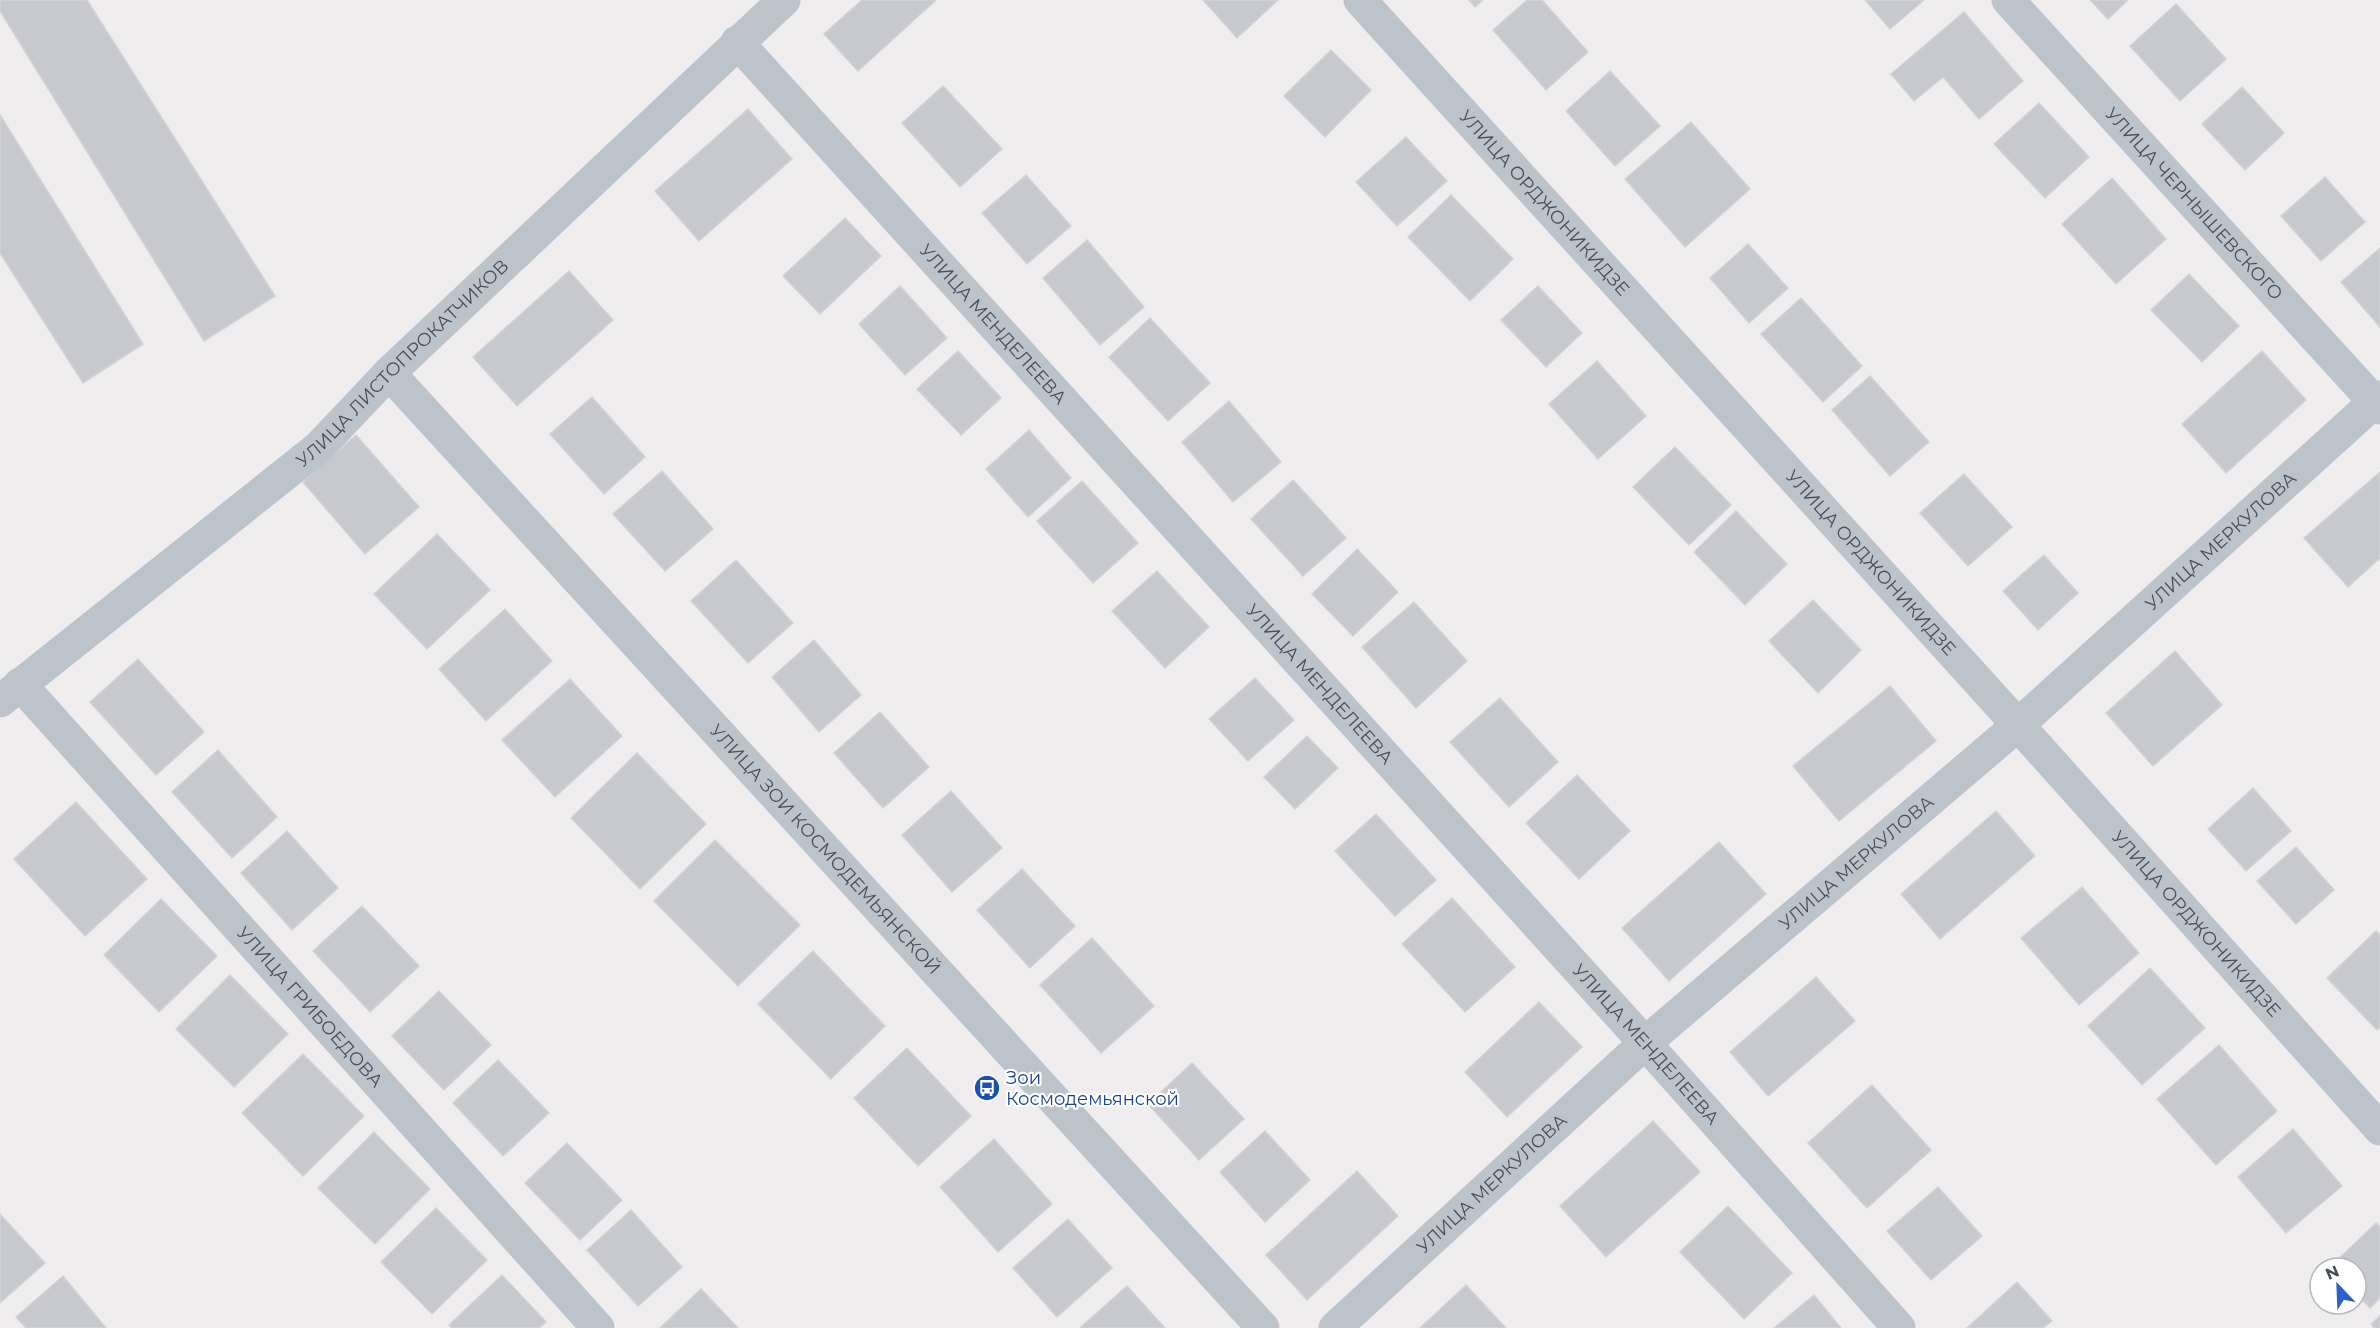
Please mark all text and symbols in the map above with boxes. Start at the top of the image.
street label: УЛИЦА ЧЕРНЫШЕВСКОГО [2101,103,2287,305]
street label: УЛИЦА ОРДЖОНИКИДЗЕ [1454,106,1634,300]
street label: УЛИЦА МЕНДЕЛЕЕВА [915,240,1072,409]
street label: УЛИЦА ЛИСТОПРОКАТЧИКОВ [292,255,513,472]
street label: УЛИЦА ОРДЖОНИКИДЗЕ [1781,466,1961,660]
street label: УЛИЦА МЕРКУЛОВА [2141,467,2301,615]
street label: УЛИЦА МЕНДЕЛЕЕВА [1241,600,1398,769]
street label: УЛИЦА ЗОИ КОСМОДЕМЬЯНСКОЙ [705,720,945,979]
street label: УЛИЦА МЕРКУЛОВА [1775,790,1939,935]
street label: УЛИЦА ОРДЖОНИКИДЗЕ [2107,826,2285,1022]
street label: УЛИЦА ГРИБОЕДОВА [232,922,388,1092]
street label: УЛИЦА МЕНДЕЛЕЕВА [1568,960,1724,1130]
place label: Зои Космодемьянской [1006,1067,1179,1110]
bus stop icon: Зои Космодемьянской [972,1073,1002,1103]
street label: УЛИЦА МЕРКУЛОВА [1412,1109,1572,1258]
north arrow [2308,1256,2368,1316]
text: N [2323,1261,2342,1284]

